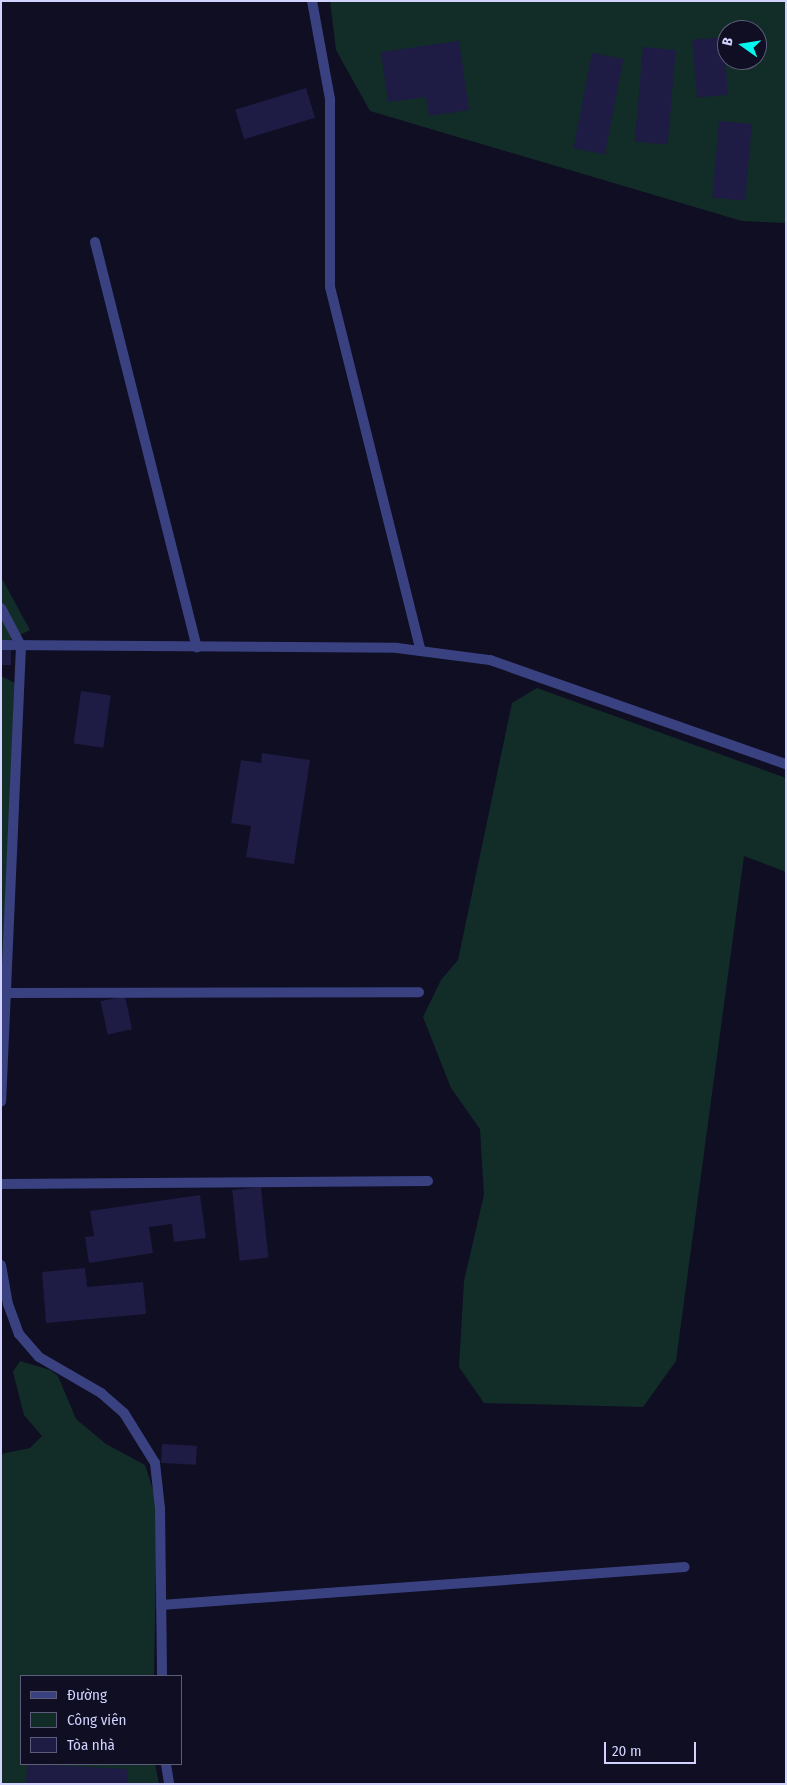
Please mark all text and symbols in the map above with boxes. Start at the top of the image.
north arrow [717,20,767,70]
text: B [719,36,737,47]
legend [20,1675,182,1765]
text: Đường [67,1686,107,1704]
text: Công viên [67,1711,126,1729]
scale bar [607,1732,700,1764]
text: Tòa nhà [67,1736,115,1754]
text: 20 m [612,1742,642,1760]

